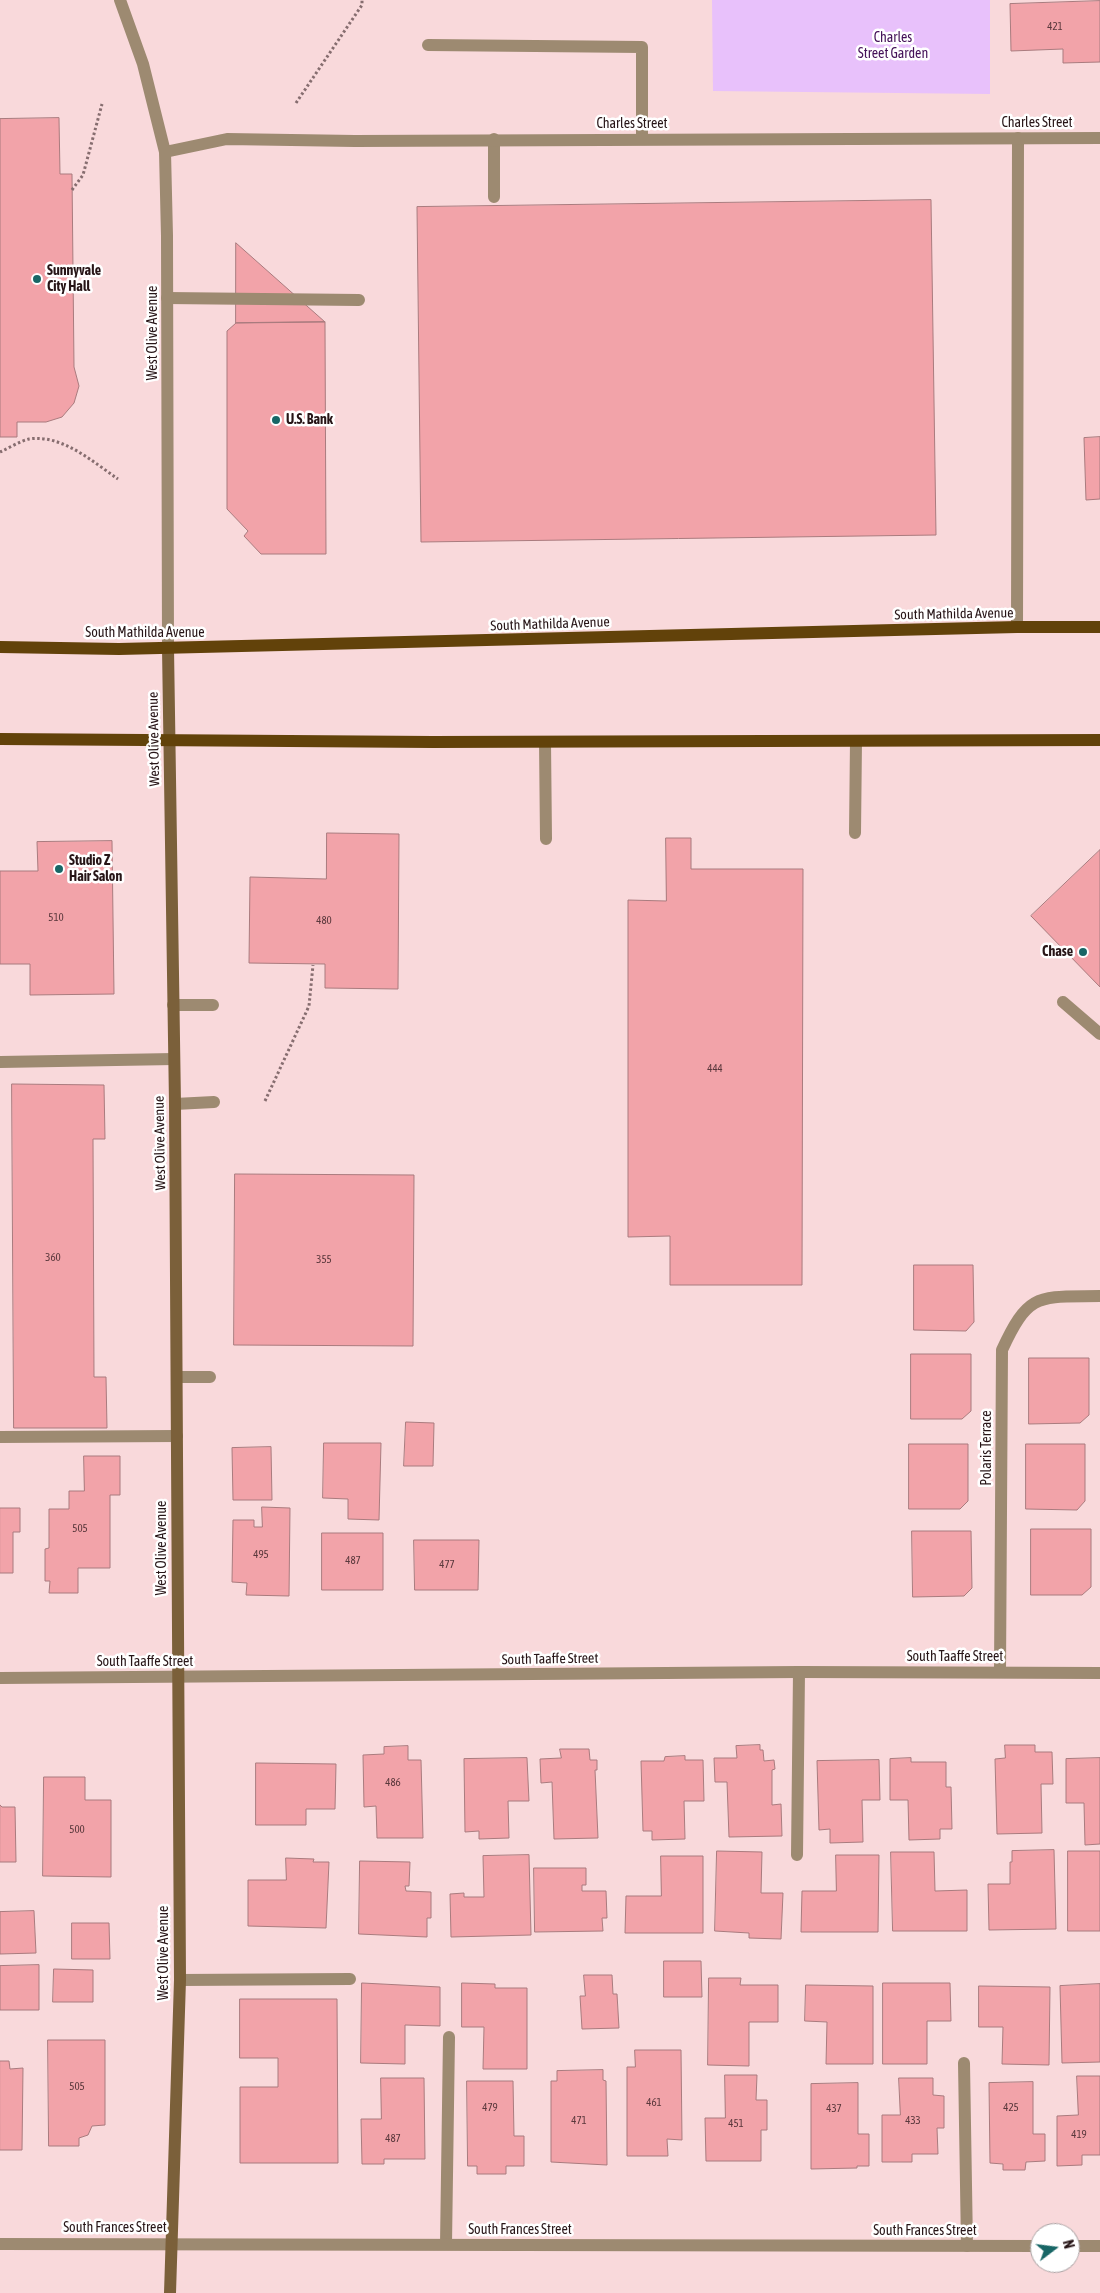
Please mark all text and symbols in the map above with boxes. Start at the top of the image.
house number: 421 [1047,20,1063,34]
park label: Charles Street Garden [858,30,928,62]
street label: Charles Street [1001,115,1073,131]
street label: Charles Street [596,116,668,132]
place label: Sunnyvale City Hall [47,263,101,296]
marker: Sunnyvale City Hall [31,273,43,285]
street label: West Olive Avenue [145,286,161,380]
place label: U.S. Bank [286,412,333,428]
marker: U.S. Bank [270,414,282,426]
street label: South Mathilda Avenue [894,605,1014,623]
street label: South Mathilda Avenue [490,614,610,634]
street label: South Mathilda Avenue [85,625,205,641]
street label: West Olive Avenue [145,691,163,787]
place label: Studio Z Hair Salon [69,853,122,886]
marker: Studio Z Hair Salon [53,863,65,875]
house number: 510 [48,911,64,925]
house number: 480 [316,914,332,928]
place label: Chase [1042,944,1073,960]
marker: Chase [1077,946,1089,958]
house number: 444 [707,1062,723,1076]
street label: West Olive Avenue [151,1095,169,1191]
house number: 360 [45,1251,61,1265]
house number: 355 [316,1253,332,1267]
street label: Polaris Terrace [979,1410,995,1486]
street label: West Olive Avenue [154,1501,170,1595]
house number: 505 [72,1522,88,1536]
house number: 495 [253,1548,269,1562]
house number: 487 [345,1554,361,1568]
house number: 477 [439,1558,455,1572]
street label: South Taaffe Street [907,1649,1003,1665]
street label: South Taaffe Street [501,1650,599,1668]
street label: South Taaffe Street [97,1654,193,1670]
house number: 486 [385,1776,401,1790]
house number: 500 [69,1823,85,1837]
street label: West Olive Avenue [156,1906,172,2000]
house number: 505 [69,2080,85,2094]
house number: 461 [646,2096,662,2110]
house number: 479 [482,2101,498,2115]
house number: 425 [1003,2101,1019,2115]
house number: 437 [826,2102,842,2116]
house number: 471 [571,2114,587,2128]
house number: 433 [905,2114,921,2128]
house number: 451 [728,2117,744,2131]
house number: 419 [1071,2128,1087,2142]
house number: 487 [385,2132,401,2146]
street label: South Frances Street [63,2220,167,2236]
street label: South Frances Street [468,2222,572,2238]
street label: South Frances Street [873,2223,977,2239]
north arrow [1030,2223,1080,2273]
text: N [1060,2238,1077,2250]

